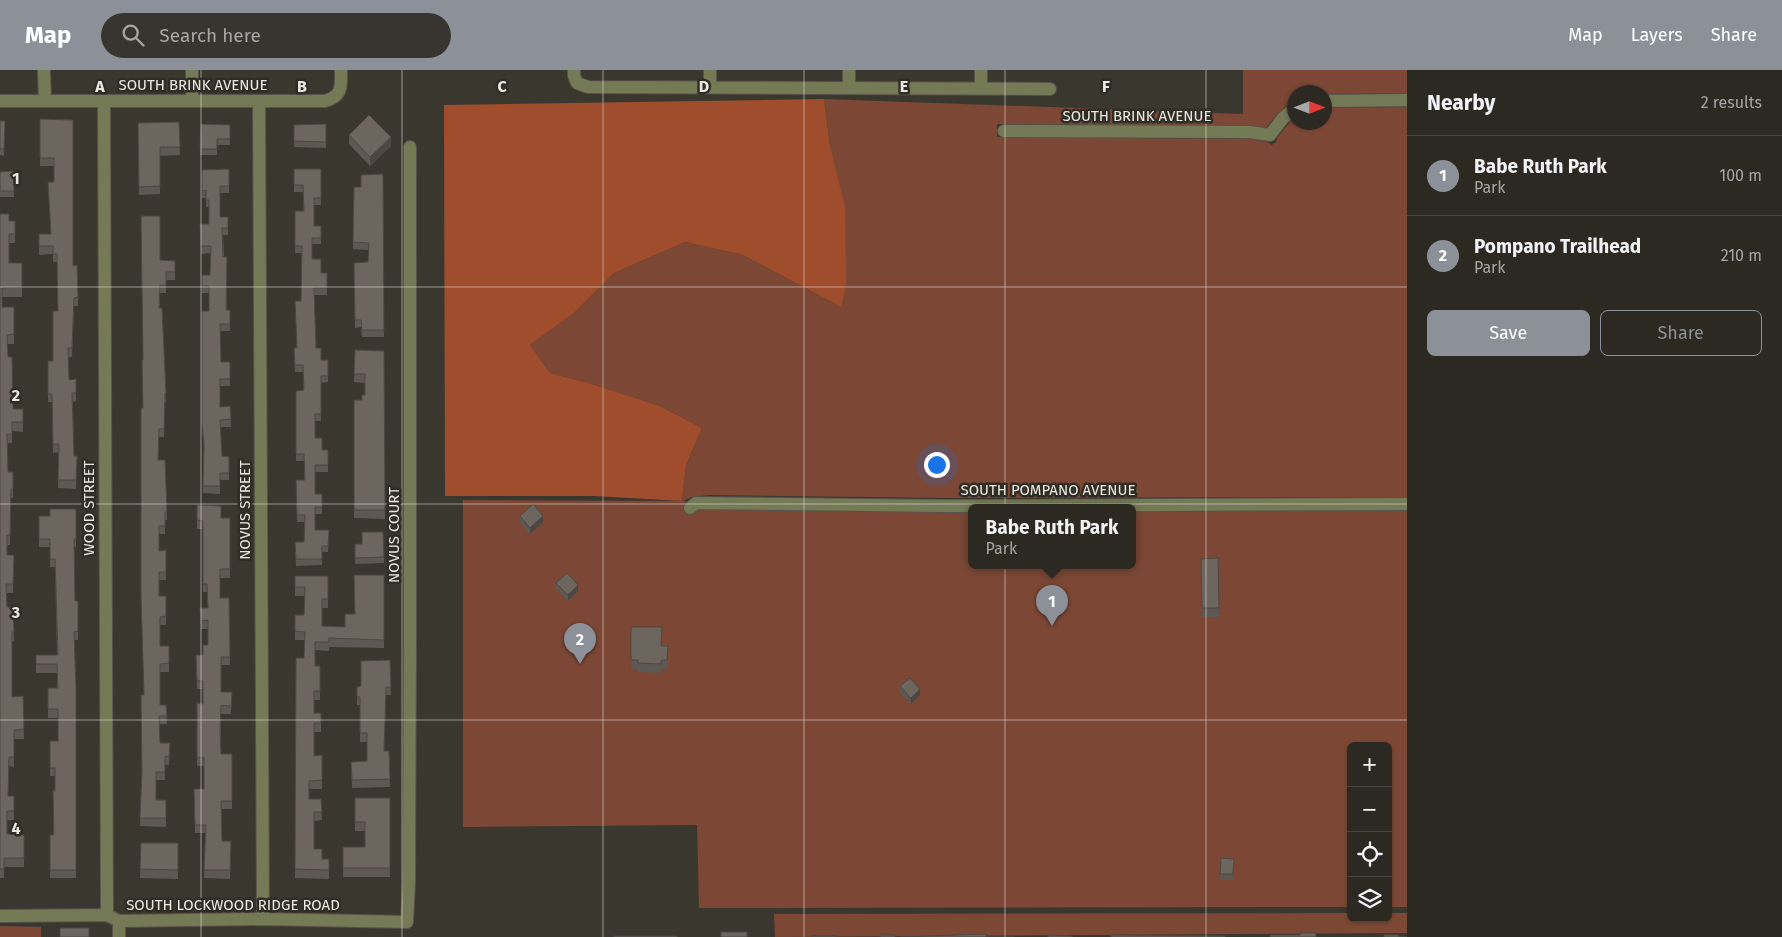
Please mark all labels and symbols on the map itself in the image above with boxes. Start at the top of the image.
street label: SOUTH BRINK AVENUE [118,76,268,94]
text: A [94,77,105,96]
text: B [297,77,307,96]
text: C [497,77,507,96]
text: D [699,77,709,96]
text: E [900,77,908,96]
text: F [1102,77,1110,96]
north arrow [1287,85,1332,130]
street label: SOUTH BRINK AVENUE [1062,107,1212,125]
text: 1 [12,169,20,188]
text: 2 [12,386,20,405]
your location [924,452,950,478]
street label: WOOD STREET [80,460,98,556]
street label: NOVUS STREET [236,460,254,560]
street label: SOUTH POMPANO AVENUE [960,481,1136,499]
street label: NOVUS COURT [385,487,403,583]
pin: 1 [1036,585,1068,626]
text: 3 [11,603,20,622]
pin: 2 [564,623,596,664]
text: 4 [11,819,21,838]
street label: SOUTH LOCKWOOD RIDGE ROAD [126,896,340,914]

